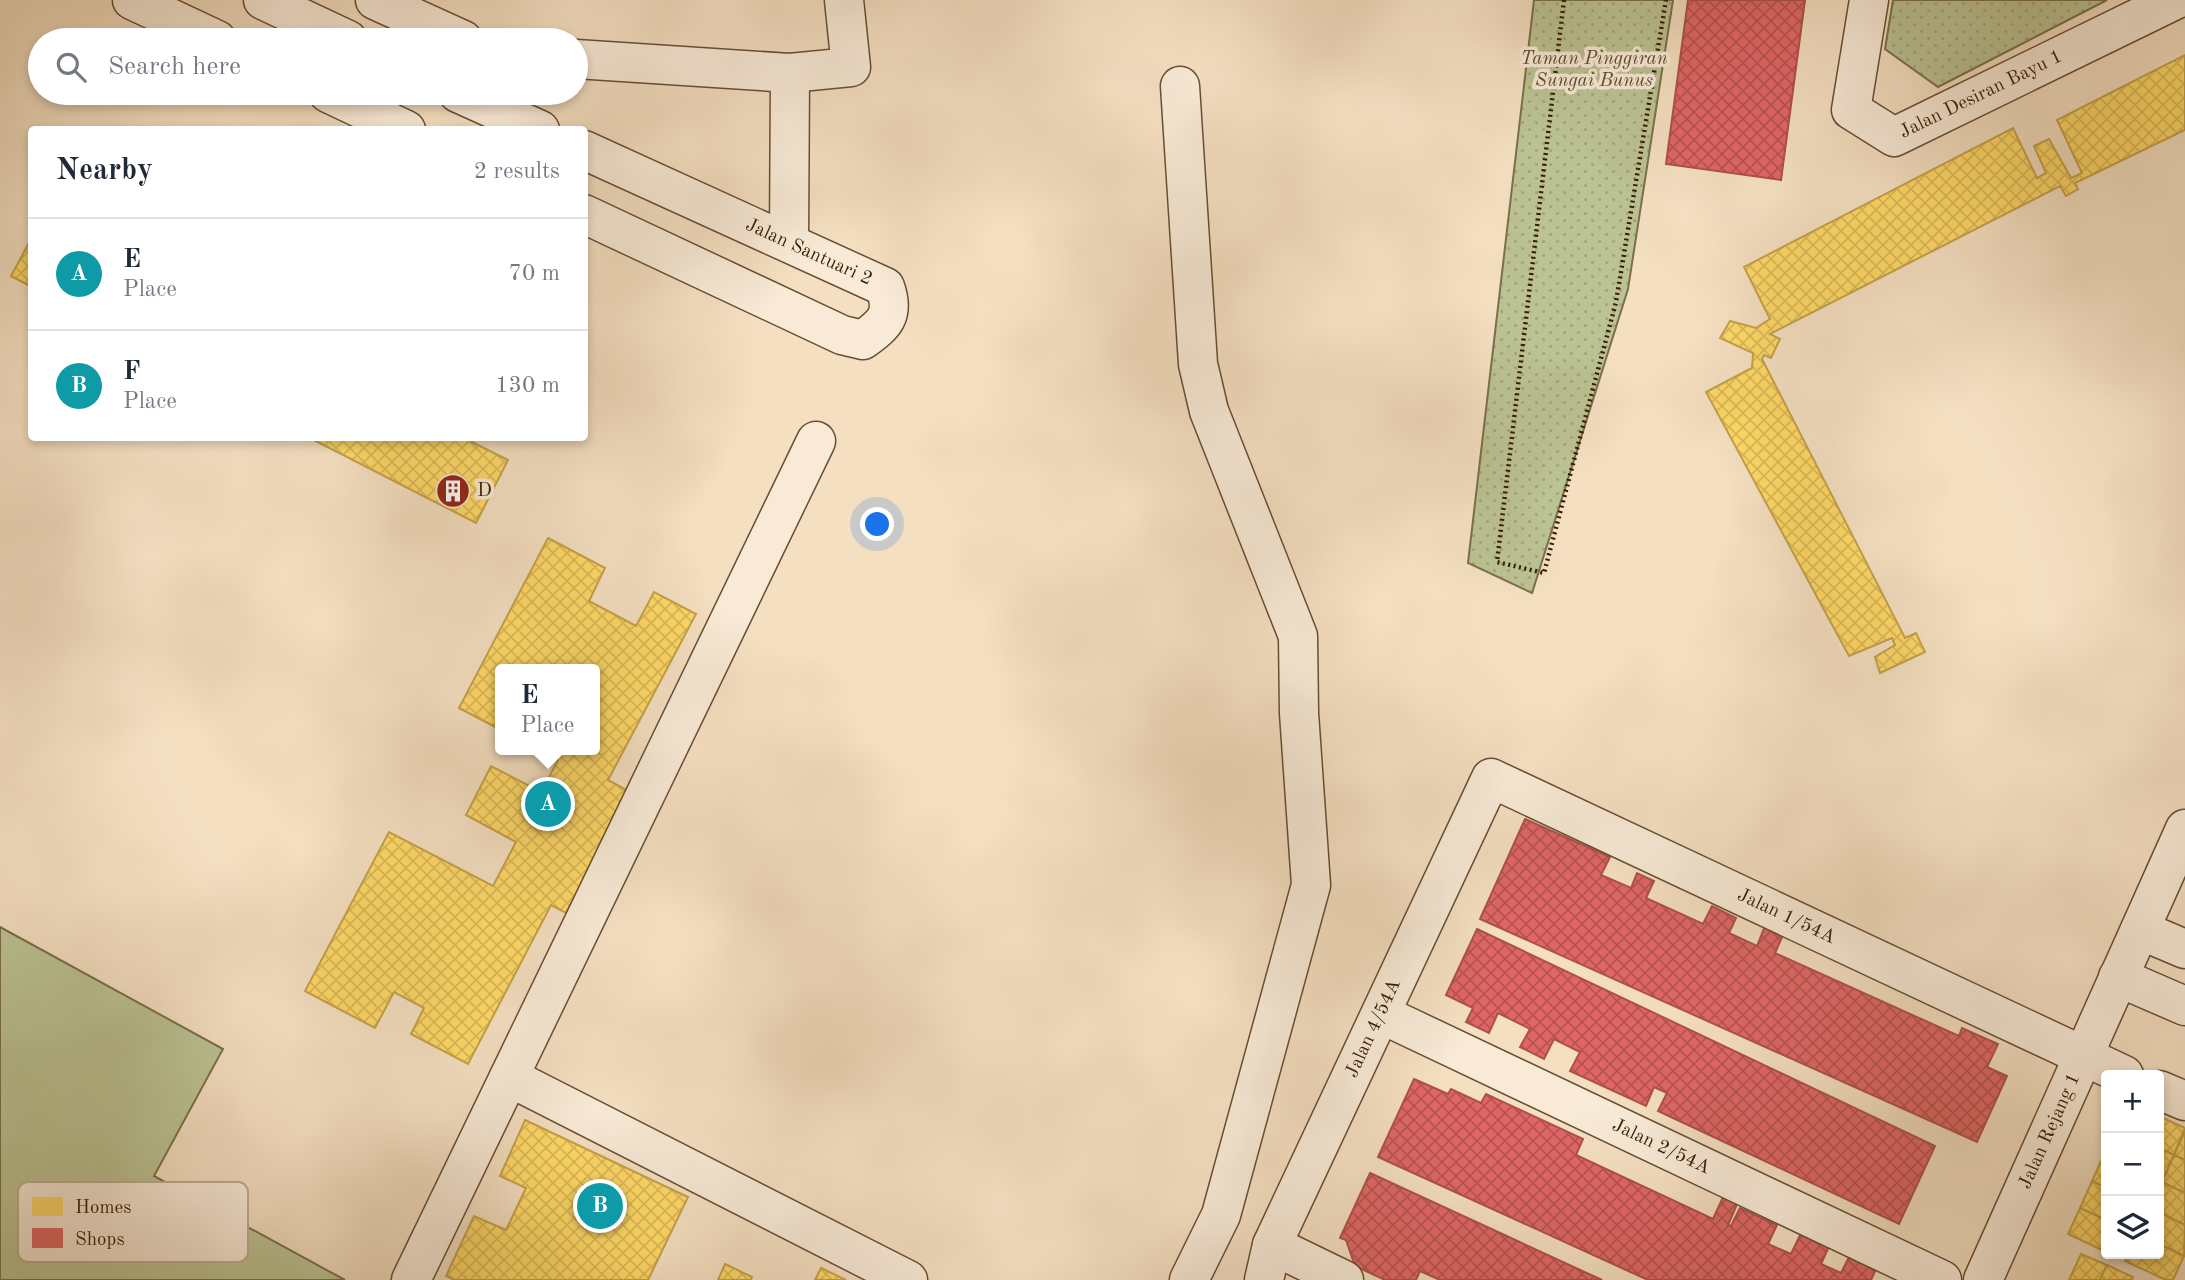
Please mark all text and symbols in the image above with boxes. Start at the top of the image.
search box [28,28,588,105]
street label: Jalan Desiran Bayu 1 [1897,47,2065,142]
icon: search [52,48,90,86]
park label: Taman Pinggiran Sungai Bunus [1520,50,1668,91]
text: Search here [108,54,241,80]
text: Nearby [56,156,153,186]
text: 2 results [474,160,560,183]
street label: Jalan Santuari 2 [743,215,875,289]
text: E [123,247,141,273]
text: A [70,262,88,285]
text: 70 m [509,262,560,285]
text: Place [123,278,177,301]
text: F [123,359,140,385]
text: B [71,374,87,397]
text: 130 m [495,374,560,397]
text: Place [123,390,177,413]
building icon: D [434,472,472,510]
place label: D [477,482,492,501]
your location [860,507,894,541]
popup [495,664,600,755]
text: E [521,683,539,709]
text: Place [521,714,574,737]
pin: A [525,778,571,830]
street label: Jalan 1/54A [1734,885,1839,948]
street label: Jalan 4/54A [1342,976,1405,1081]
map controls [2101,1070,2164,1259]
button: + [2101,1070,2164,1133]
street label: Jalan Rejang 1 [2016,1071,2084,1192]
street label: Jalan 2/54A [1609,1116,1713,1178]
button: − [2101,1133,2164,1196]
pin: B [577,1180,623,1232]
legend [18,1182,248,1262]
button: layers [2101,1196,2164,1259]
text: Homes [75,1199,131,1218]
text: Shops [75,1231,125,1250]

